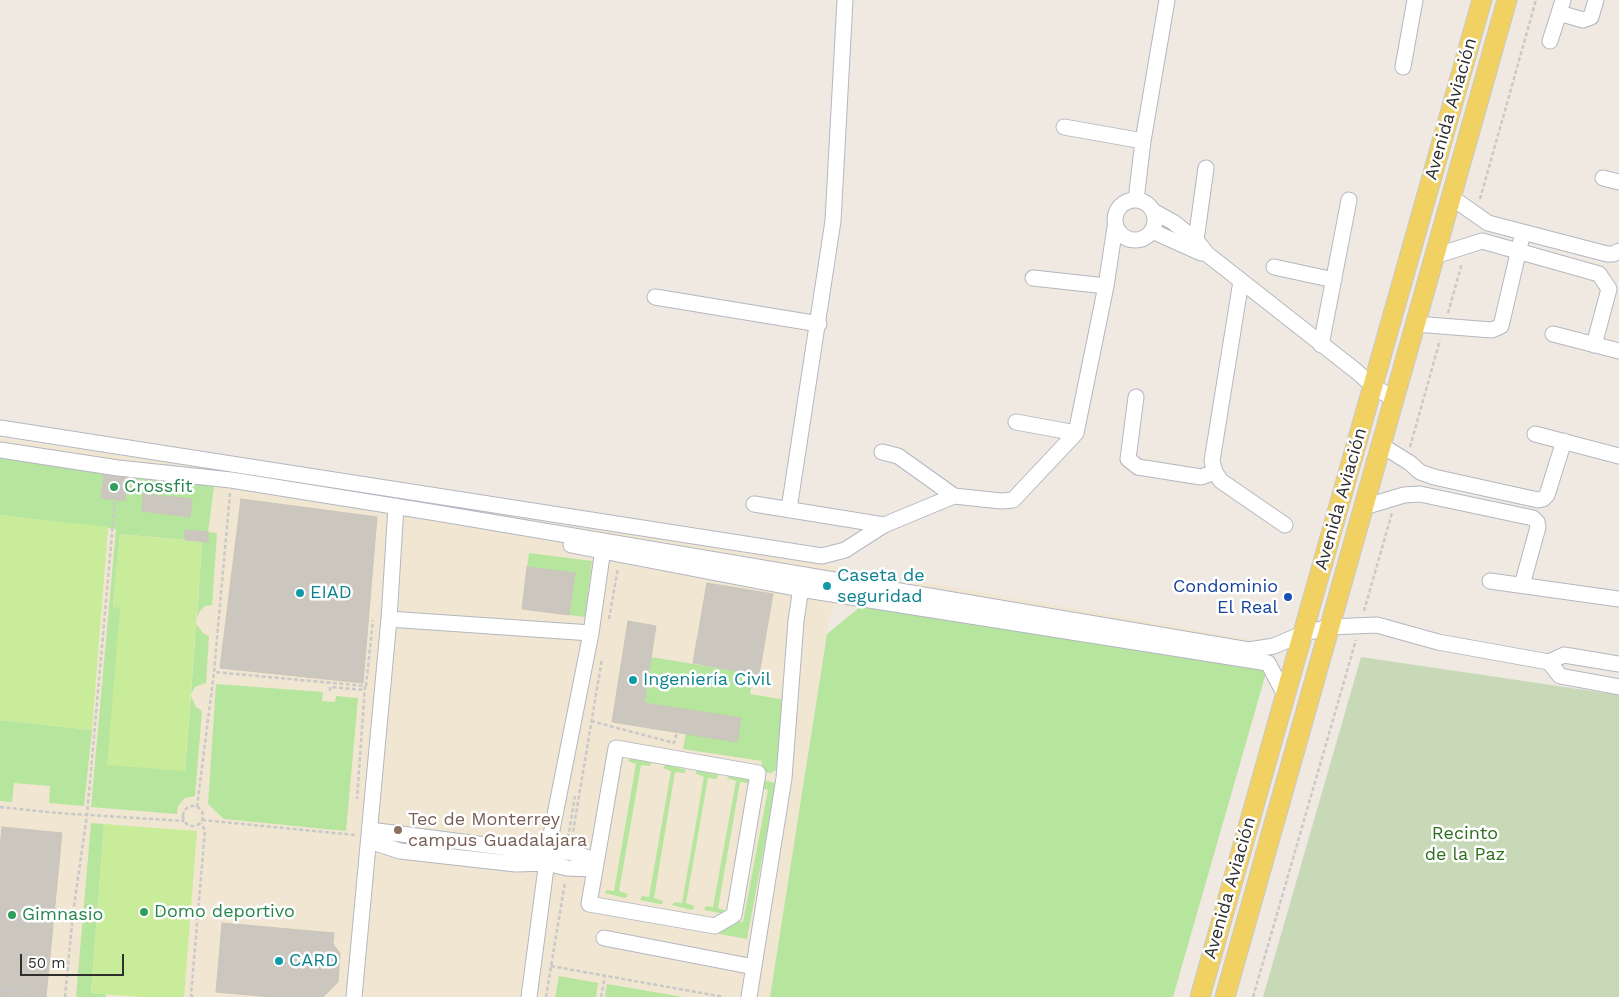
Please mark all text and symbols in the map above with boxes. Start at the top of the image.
street label: Avenida Aviación [1420,35,1482,183]
street label: Avenida Aviación [1310,425,1372,573]
place label: Crossfit [124,476,193,498]
marker: Crossfit [108,481,120,493]
place label: Caseta de seguridad [837,565,925,608]
place label: Condominio El Real [1173,576,1278,618]
marker: Caseta de seguridad [821,580,833,592]
place label: EIAD [310,582,352,604]
marker: EIAD [294,587,306,599]
marker: Condominio El Real [1282,591,1294,603]
place label: Ingeniería Civil [643,669,771,691]
marker: Ingeniería Civil [627,674,639,686]
place label: Tec de Monterrey campus Guadalajara [408,809,587,852]
street label: Avenida Aviación [1199,814,1261,962]
park label: Recinto de la Paz [1425,823,1505,866]
marker: Tec de Monterrey campus Guadalajara [392,824,404,836]
place label: Domo deportivo [154,901,295,923]
place label: Gimnasio [22,904,103,926]
marker: Domo deportivo [138,906,150,918]
marker: Gimnasio [6,909,18,921]
scale bar [22,944,126,976]
place label: CARD [289,950,338,972]
text: 50 m [28,954,65,972]
marker: CARD [273,955,285,967]

